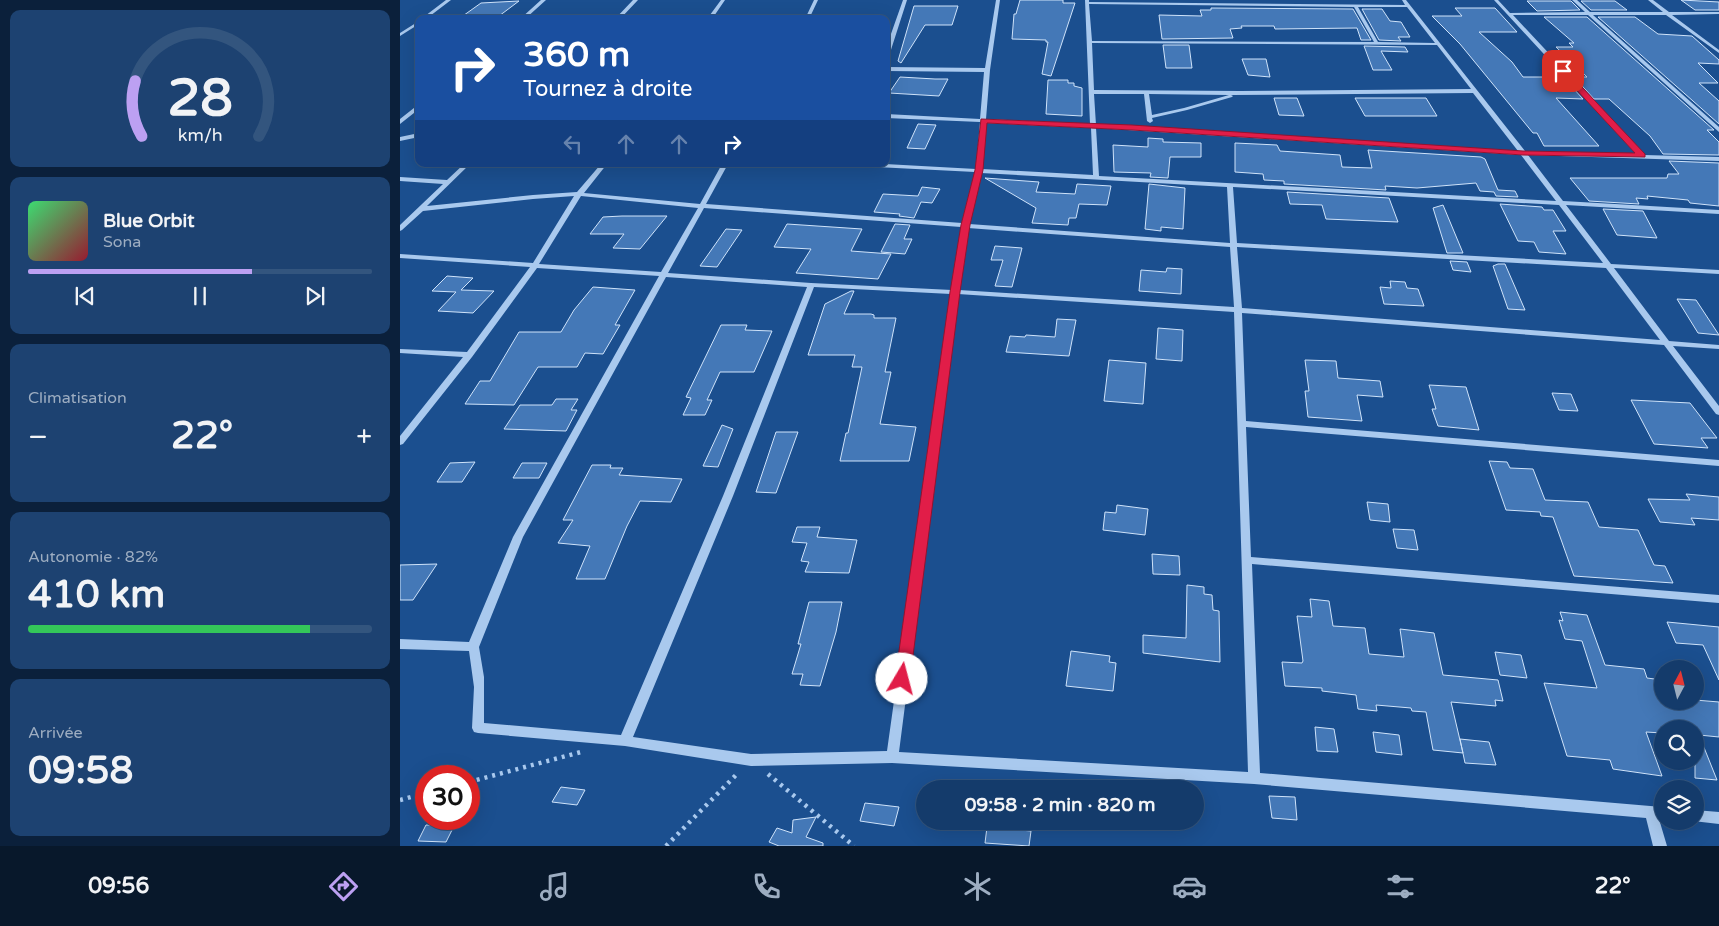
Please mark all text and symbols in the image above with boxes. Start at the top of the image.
text: 360 m [523,34,630,76]
icon: right [440,35,505,100]
pin [1542,50,1584,92]
icon: arrive [1549,57,1577,85]
text: 28 [167,67,233,130]
text: Tournez à droite [523,76,692,102]
text: km/h [178,125,222,146]
icon: left [559,130,587,158]
icon: ahead [612,130,640,158]
icon: ahead [665,130,693,158]
icon: right [718,130,746,158]
text: Blue Orbit [103,210,195,232]
text: Sona [103,232,141,252]
icon: previous [71,282,99,310]
icon: pause [186,282,214,310]
icon: next [301,282,329,310]
text: Climatisation [28,388,127,408]
text: 22° [171,413,233,459]
text: − [28,420,48,454]
text: + [356,420,372,454]
text: Autonomie · 82% [28,547,158,567]
text: 410 km [28,572,165,618]
position arrow [875,652,927,704]
north arrow [1654,660,1704,710]
map controls [1654,660,1704,830]
button: search [1654,720,1704,770]
text: Arrivée [28,723,83,743]
text: 09:58 [28,748,133,794]
speed limit sign: 30 [415,765,480,830]
button: layers [1654,780,1704,830]
text: 09:58 · 2 min · 820 m [964,794,1156,816]
icon: directions [326,869,361,904]
icon: music [537,869,572,904]
icon: phone [749,869,784,904]
icon: climate [960,869,995,904]
icon: car [1172,869,1207,904]
icon: filters [1383,869,1418,904]
text: 09:56 [88,873,149,899]
text: 22° [1595,873,1631,899]

